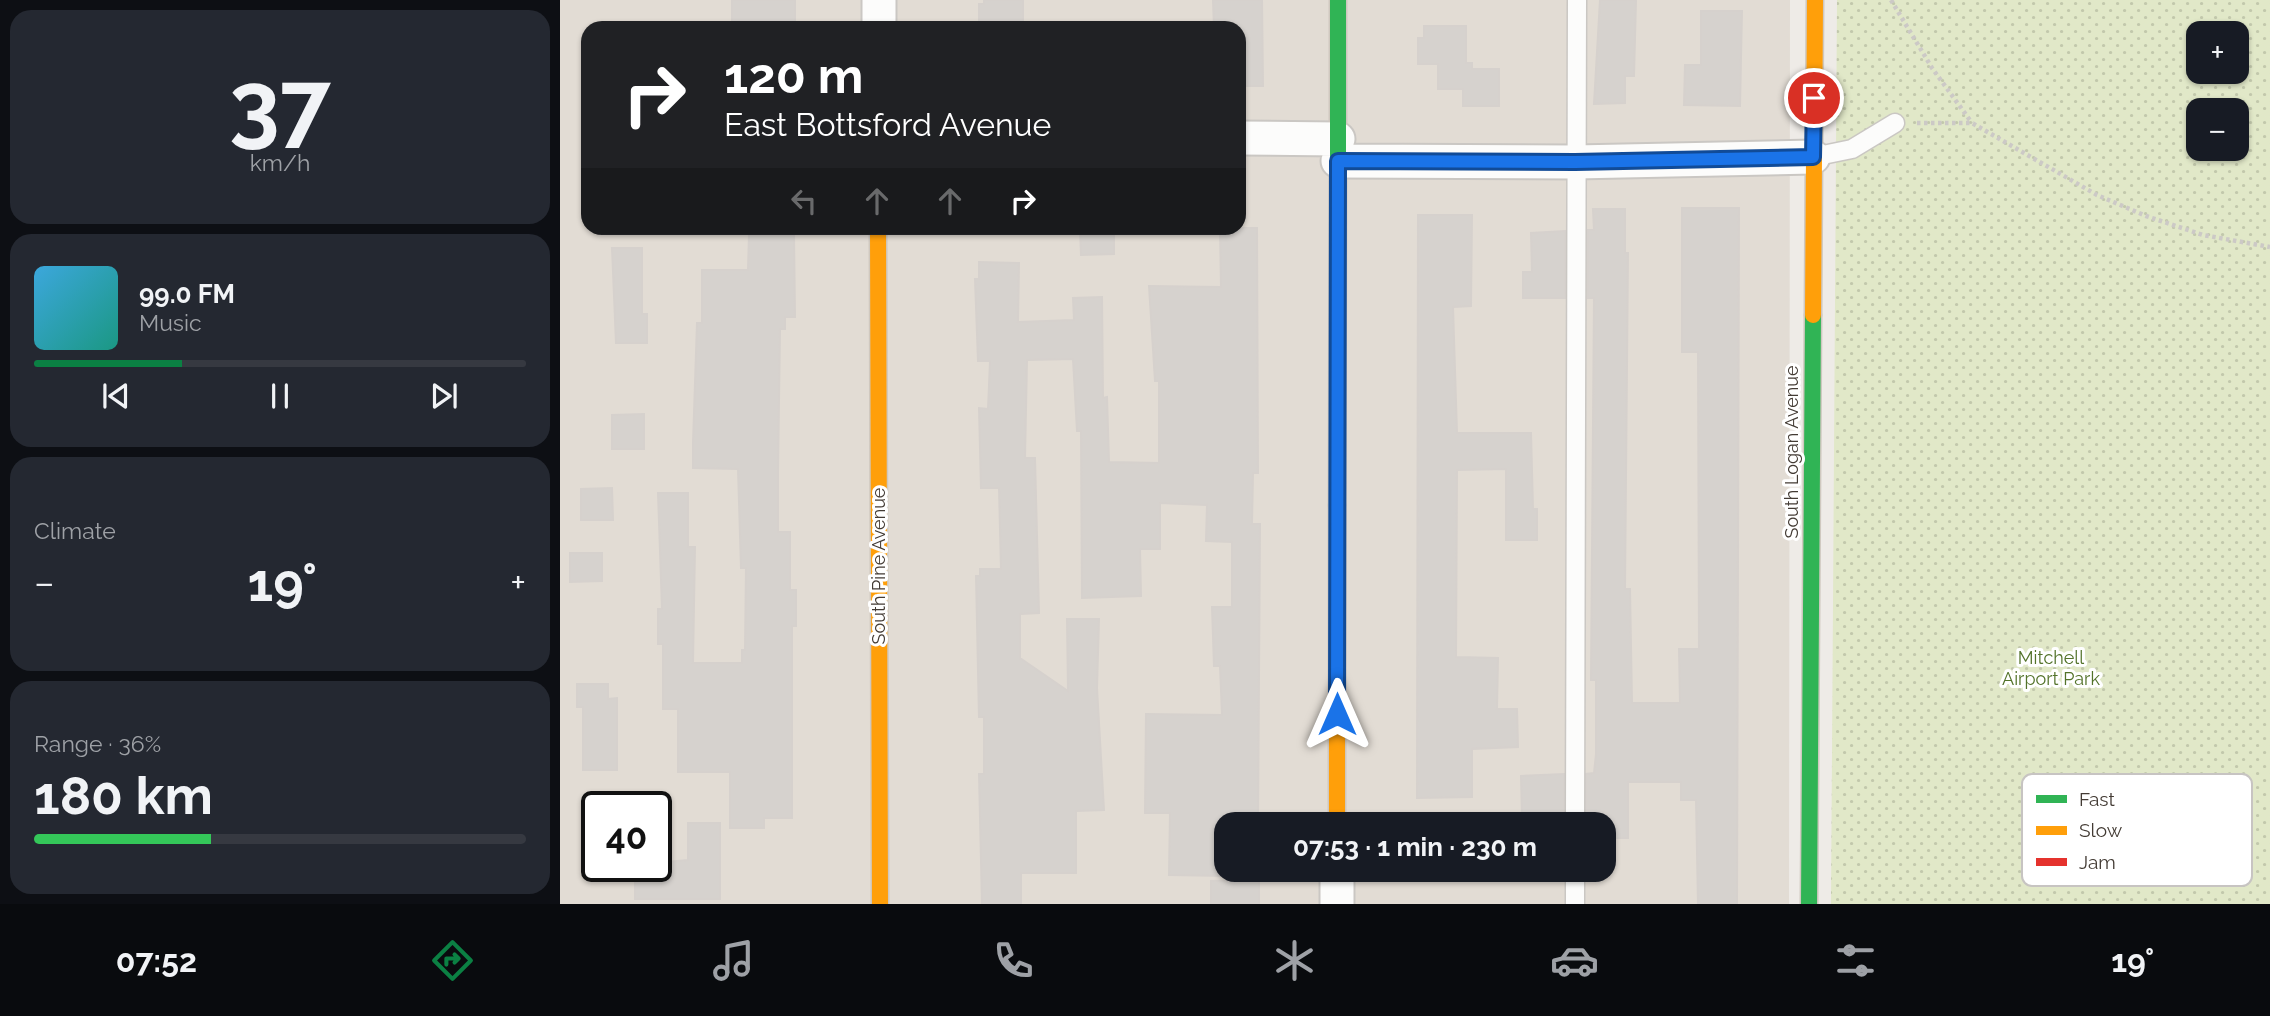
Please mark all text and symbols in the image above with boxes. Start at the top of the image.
map controls [2186,21,2249,161]
button: + [2186,21,2249,84]
text: 120 m [724,47,863,104]
icon: right [609,49,700,140]
text: 37 [229,50,331,157]
pin [1784,68,1844,128]
icon: arrive [1795,79,1833,117]
button: − [2186,98,2249,161]
text: East Bottsford Avenue [724,106,1051,143]
text: km/h [250,149,310,176]
icon: left [785,182,823,220]
icon: ahead [858,182,896,220]
icon: ahead [931,182,969,220]
icon: right [1004,182,1042,220]
text: 99.0 FM [139,279,235,309]
text: Music [139,309,202,336]
street label: South Logan Avenue [1781,365,1802,539]
icon: previous [97,377,135,415]
icon: pause [261,377,299,415]
icon: next [425,377,463,415]
street label: South Pine Avenue [868,487,889,644]
text: Climate [34,517,116,544]
text: 19° [248,552,317,613]
text: − [34,560,54,605]
text: + [510,560,526,605]
park label: Mitchell Airport Park [2002,647,2100,689]
position arrow [1300,677,1374,751]
text: Range · 36% [34,730,161,757]
text: 180 km [34,765,213,826]
legend [2022,774,2252,886]
text: Fast [2079,788,2115,810]
speed limit sign: 40 [581,791,672,882]
text: Slow [2079,819,2123,841]
text: 07:53 · 1 min · 230 m [1293,832,1537,862]
text: Jam [2079,851,2116,873]
icon: directions [428,936,477,985]
icon: music [709,936,758,985]
icon: phone [989,936,1038,985]
icon: climate [1270,936,1319,985]
icon: car [1550,936,1599,985]
icon: filters [1831,936,1880,985]
text: 07:52 [116,942,197,979]
text: 19° [2111,942,2154,979]

